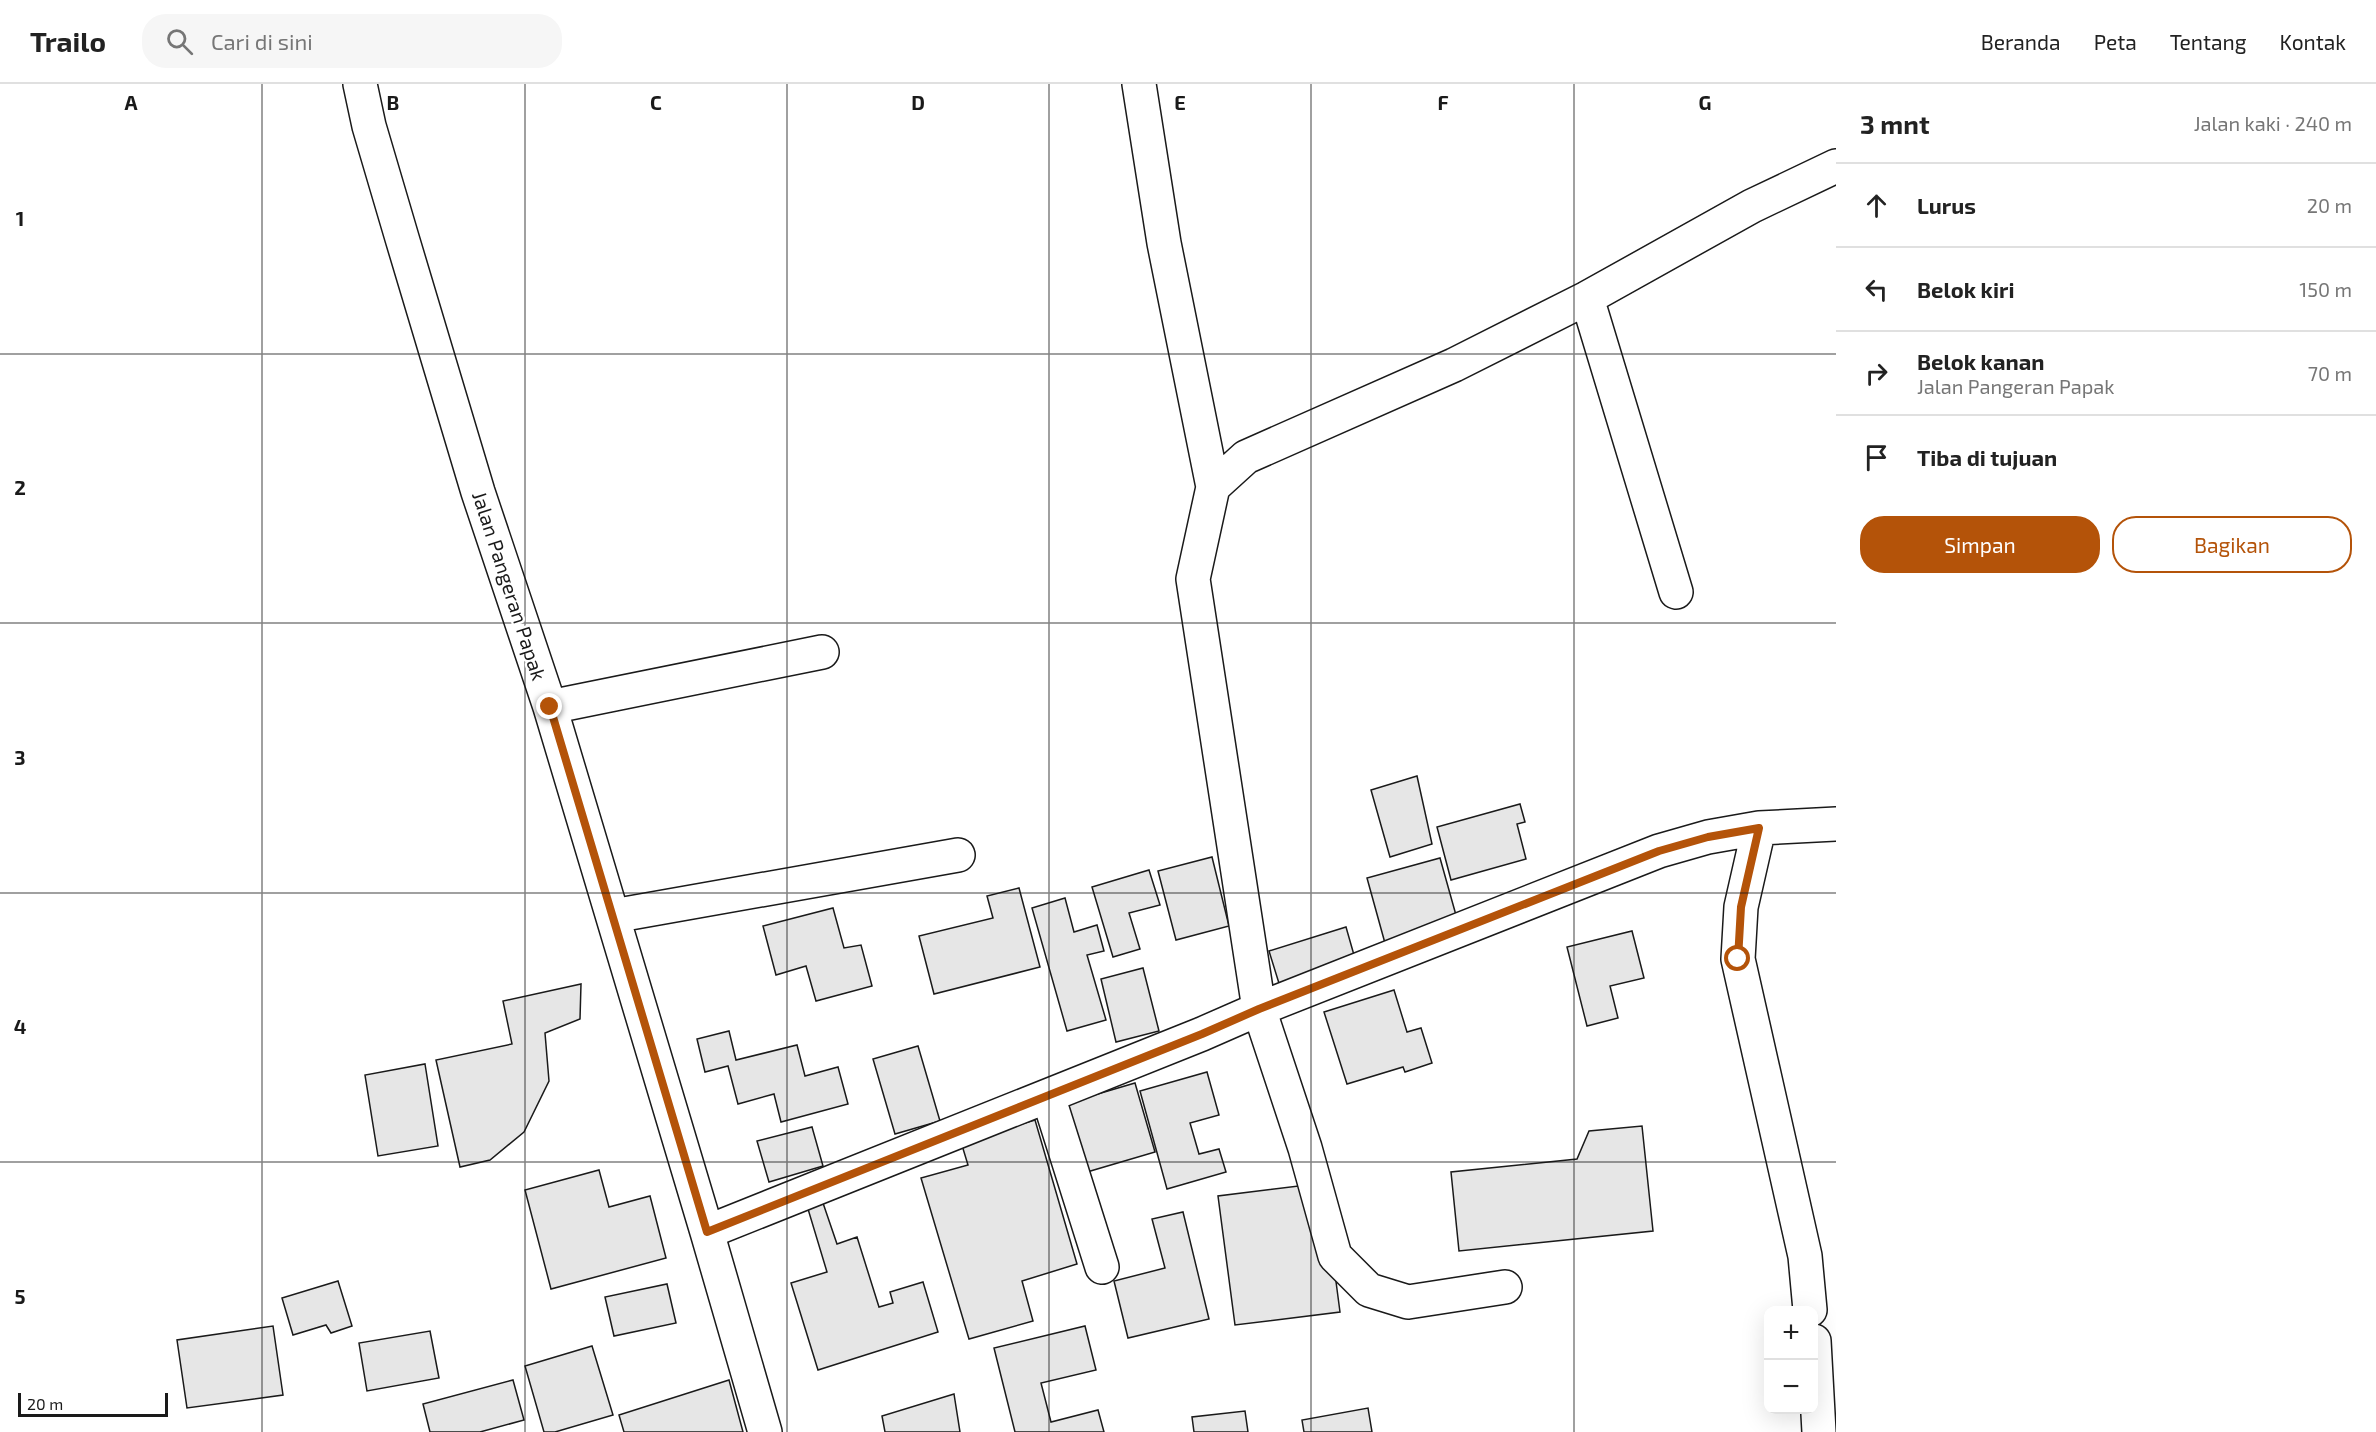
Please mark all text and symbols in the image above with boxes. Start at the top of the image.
search box [142,14,562,68]
text: Trailo [30,24,106,58]
icon: search [163,25,196,58]
text: Cari di sini [211,28,313,54]
text: Beranda [1981,29,2061,54]
text: Peta [2094,29,2137,54]
text: Tentang [2170,29,2247,54]
text: Kontak [2280,29,2346,54]
text: A [124,90,138,114]
text: B [387,90,399,114]
text: C [650,90,662,114]
text: D [911,90,925,114]
text: E [1174,90,1186,114]
text: F [1437,90,1449,114]
text: G [1699,90,1711,114]
text: 3 mnt [1860,108,1930,139]
text: Jalan kaki · 240 m [2194,111,2352,135]
icon: ahead [1860,189,1893,222]
text: Lurus [1917,192,1976,218]
text: 20 m [2307,193,2352,217]
text: 1 [16,206,24,230]
icon: left [1860,273,1893,306]
text: Belok kiri [1917,276,2014,302]
text: 150 m [2299,277,2352,301]
text: Belok kanan [1917,348,2044,374]
icon: right [1860,357,1893,390]
text: 70 m [2308,361,2352,385]
text: Jalan Pangeran Papak [1917,374,2114,398]
icon: arrive [1860,441,1893,474]
text: Tiba di tujuan [1917,444,2057,470]
text: 2 [14,475,26,499]
street label: Jalan Pangeran Papak [468,488,552,683]
button: Simpan [1860,516,2100,573]
button: Bagikan [2112,516,2352,573]
route end [536,693,562,719]
text: 3 [14,745,26,769]
route start [1724,945,1750,971]
text: 4 [14,1014,27,1038]
text: 5 [14,1284,26,1308]
map controls [1764,1306,1818,1414]
button: + [1764,1306,1818,1360]
button: − [1764,1360,1818,1414]
scale bar [18,1390,168,1418]
text: 20 m [27,1394,63,1413]

